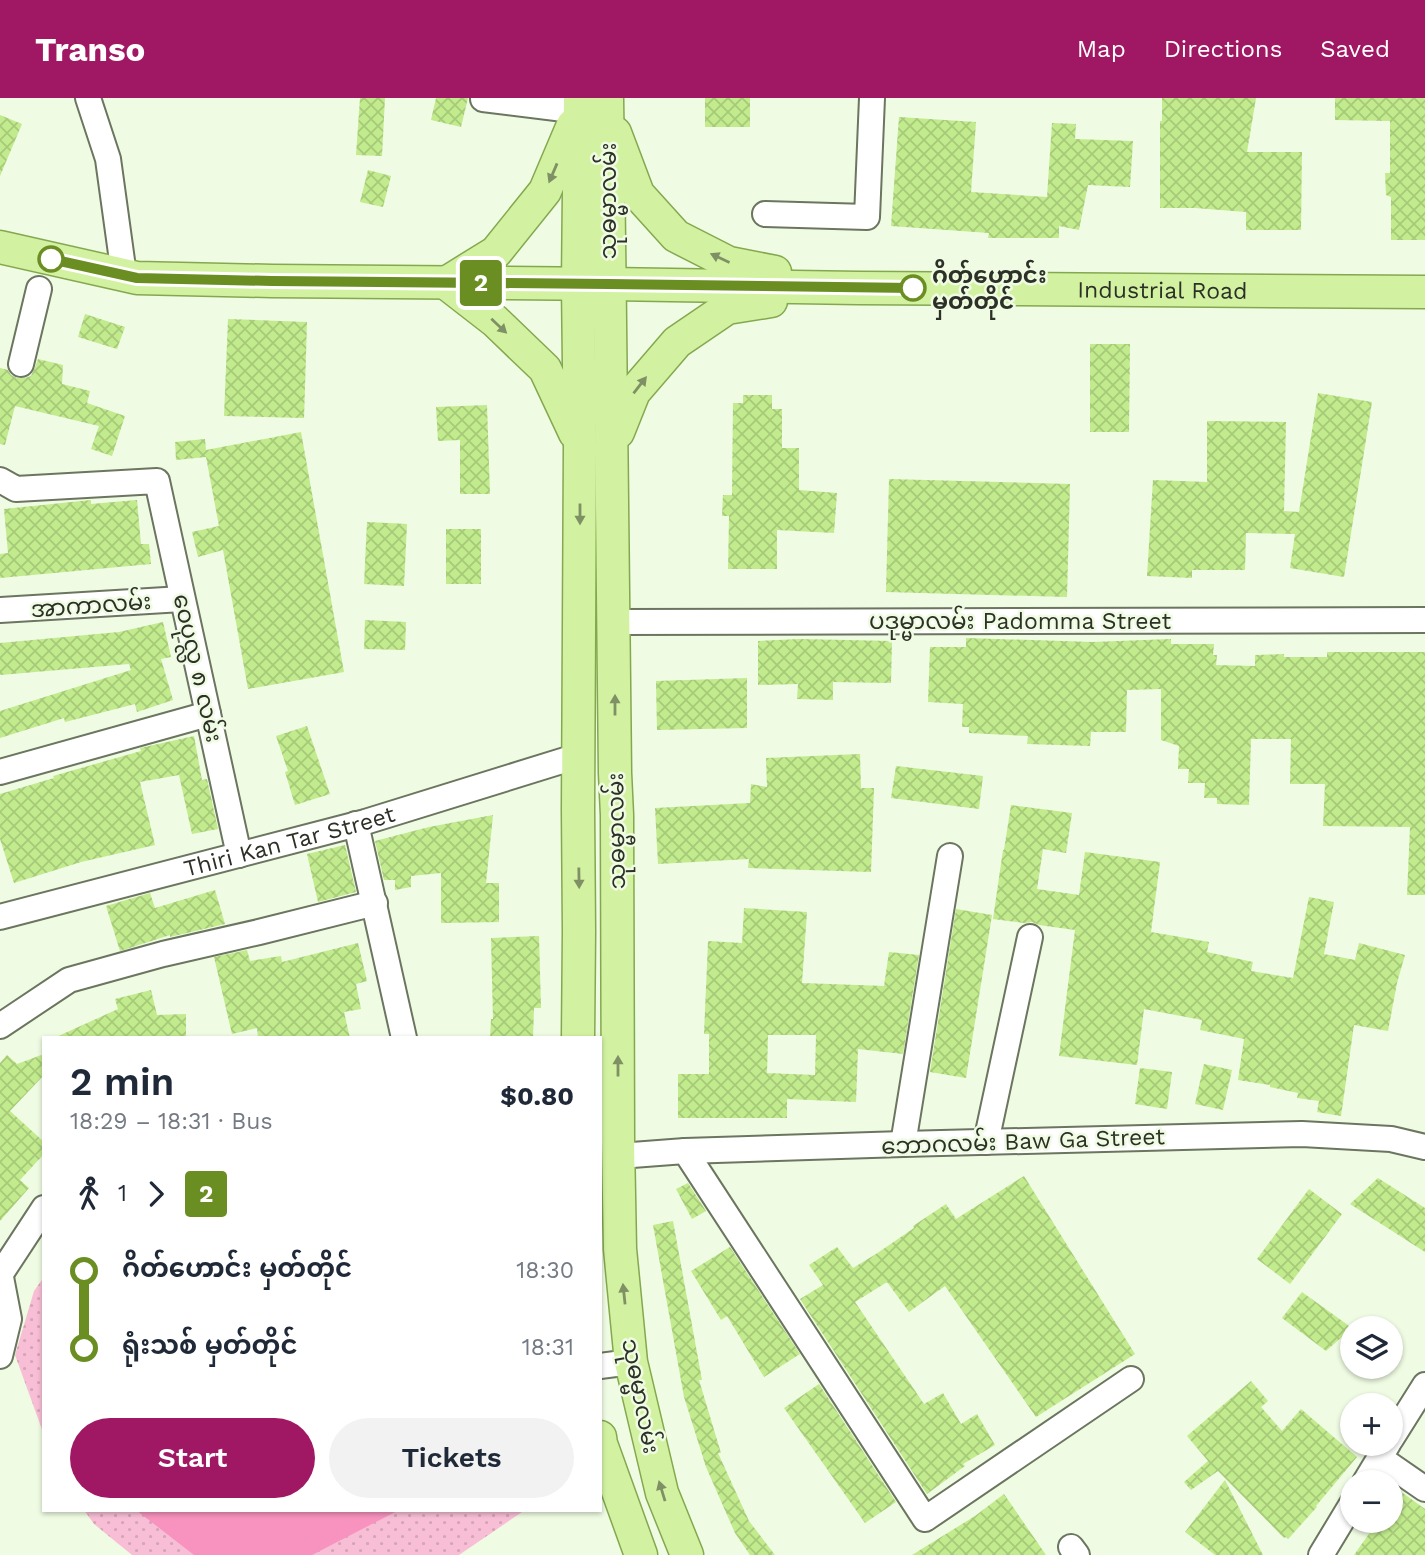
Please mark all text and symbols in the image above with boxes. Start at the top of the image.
text: Transo [35,30,145,69]
text: Map [1077,35,1126,63]
text: Directions [1164,35,1282,63]
text: Saved [1320,35,1390,63]
street label: သုဓမ္မာလမ်း [592,143,628,259]
one-way arrow [547,163,558,184]
unlabelled marker [38,246,64,272]
one-way arrow [710,252,730,264]
place label: ဂိတ်ဟောင်း မှတ်တိုင် [932,259,1047,320]
line badge: 2 [458,260,504,306]
text: 2 [474,269,488,297]
marker: ဂိတ်ဟောင်း မှတ်တိုင် [900,275,926,301]
street label: Industrial Road [1077,277,1248,305]
one-way arrow [490,317,507,333]
one-way arrow [632,376,647,393]
one-way arrow [574,504,585,526]
street label: အာကာလမ်း [30,585,152,623]
street label: ဝေပုလ္လ ၈ လမ်း [162,591,231,746]
street label: ပဒုမ္မာလမ်း Padomma Street [869,605,1171,641]
one-way arrow [609,694,621,716]
street label: သုဓမ္မာလမ်း [599,772,637,890]
street label: Thiri Kan Tar Street [181,800,398,883]
one-way arrow [573,867,584,889]
one-way arrow [612,1055,624,1077]
text: 2 min [70,1060,174,1104]
text: $0.80 [500,1081,574,1111]
text: 18:29 – 18:31 · Bus [70,1108,273,1135]
street label: ဘောဂလမ်း Baw Ga Street [881,1120,1166,1160]
icon: walk [70,1175,108,1213]
icon: forward [137,1175,175,1213]
text: 1 [118,1180,127,1207]
text: 2 [199,1180,213,1208]
text: ဂိတ်ဟောင်း မှတ်တိုင် [122,1253,352,1283]
text: 18:30 [516,1257,574,1284]
one-way arrow [619,1282,630,1304]
map controls [1340,1316,1403,1533]
button: layers [1340,1316,1403,1379]
text: ရုံးသစ် မှတ်တိုင် [122,1330,298,1360]
text: 18:31 [522,1334,574,1361]
street label: သုဓမ္မာလမ်း [611,1336,668,1457]
button: + [1340,1393,1403,1456]
button: Start [70,1418,315,1498]
button: Tickets [329,1418,574,1498]
button: − [1340,1470,1403,1533]
one-way arrow [656,1481,667,1502]

